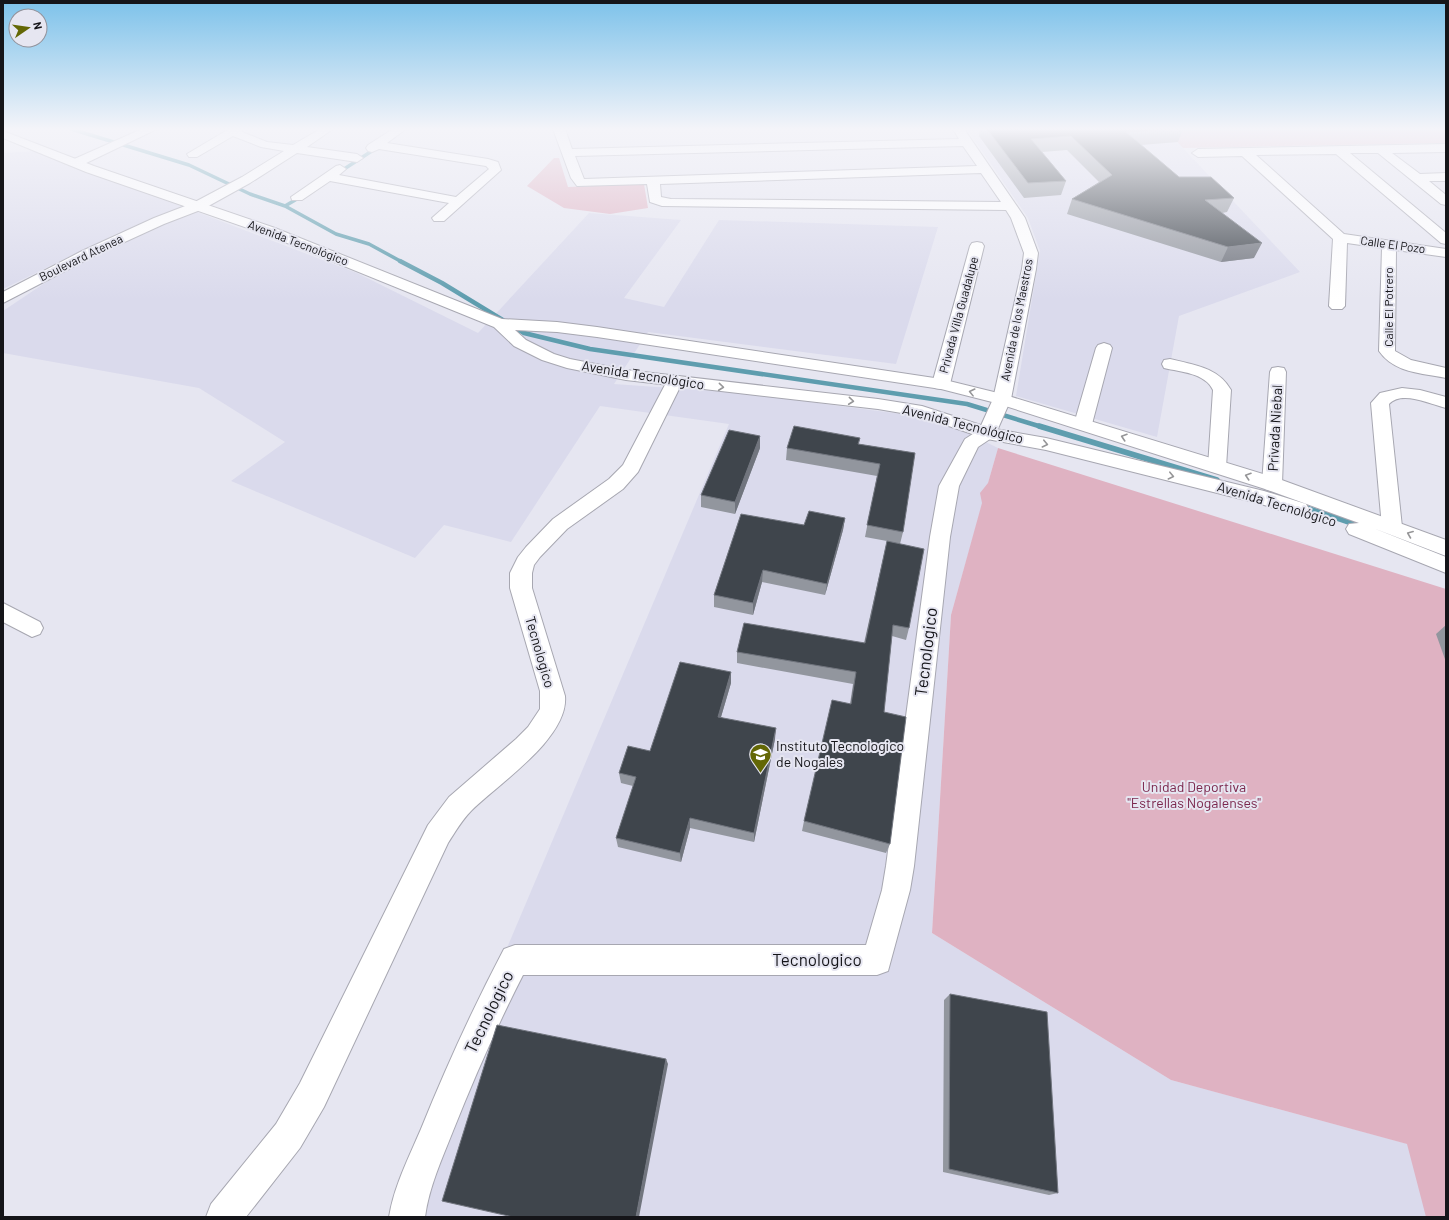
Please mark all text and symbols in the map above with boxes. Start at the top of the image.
north arrow [8,8,48,48]
text: N [31,21,45,31]
street label: Avenida Tecnológico [246,216,351,268]
street label: Boulevard Atenea [37,231,125,283]
street label: Calle El Pozo [1360,233,1426,255]
street label: Privada Villa Guadalupe [936,255,980,375]
street label: Avenida de los Maestros [997,257,1035,382]
street label: Calle El Potrero [1381,267,1395,347]
street label: Avenida Tecnológico [580,356,706,393]
one-way arrow [718,382,724,391]
street label: Privada Niebal [1264,384,1285,472]
one-way arrow [969,388,976,397]
one-way arrow [848,396,854,405]
street label: Avenida Tecnológico [901,400,1025,447]
one-way arrow [1121,433,1128,442]
one-way arrow [1042,440,1048,448]
one-way arrow [1168,471,1174,479]
one-way arrow [1244,473,1251,481]
street label: Avenida Tecnológico [1215,477,1339,530]
one-way arrow [1406,531,1414,539]
street label: Tecnologico [910,606,940,697]
street label: Tecnologico [522,614,559,690]
place label: Instituto Tecnologico de Nogales [776,737,904,770]
school or university icon: Instituto Tecnologico de Nogales [748,741,774,774]
park label: Unidad Deportiva "Estrellas Nogalenses" [1127,778,1261,811]
street label: Tecnologico [772,949,862,969]
street label: Tecnologico [460,967,517,1056]

